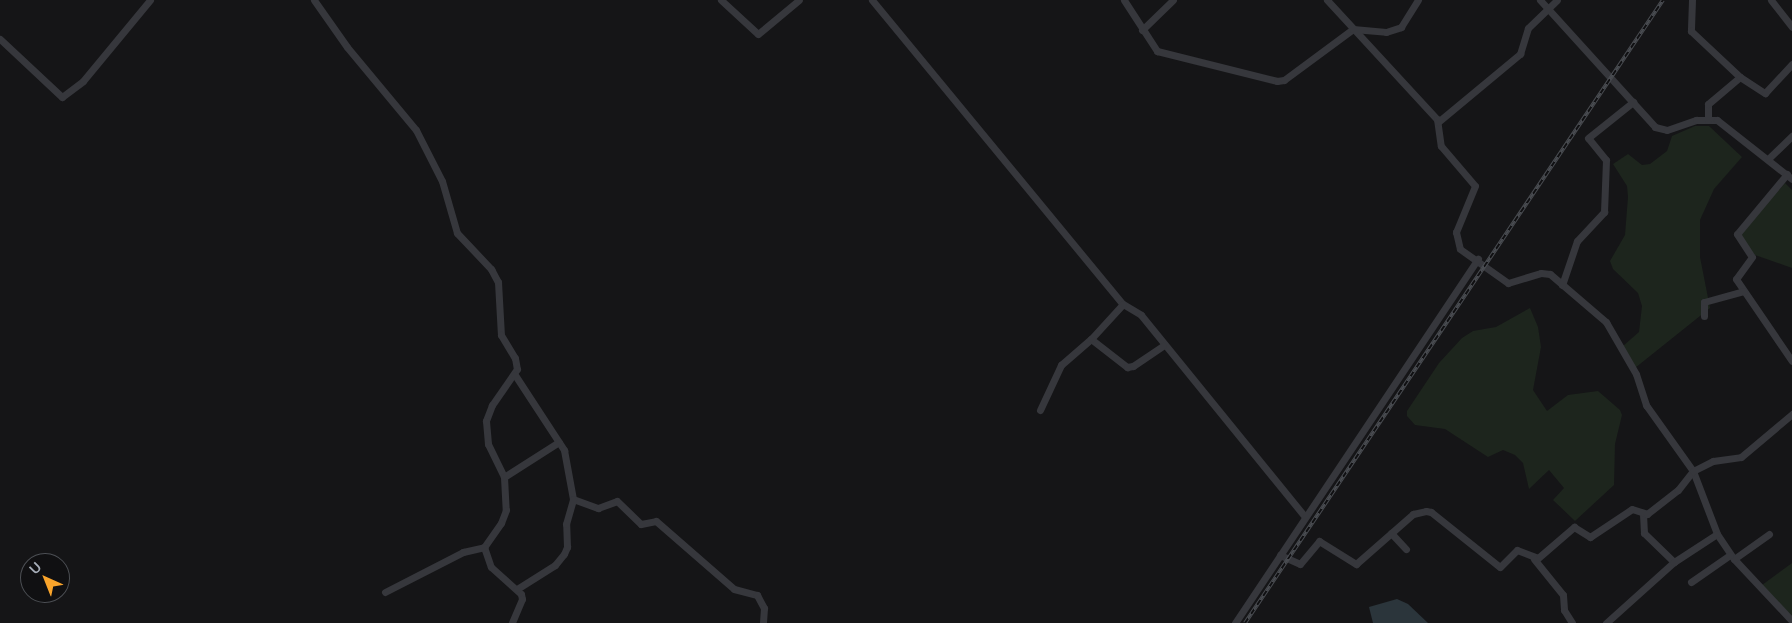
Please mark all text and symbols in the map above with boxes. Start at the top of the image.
north arrow [20,553,70,603]
text: U [25,558,45,578]

